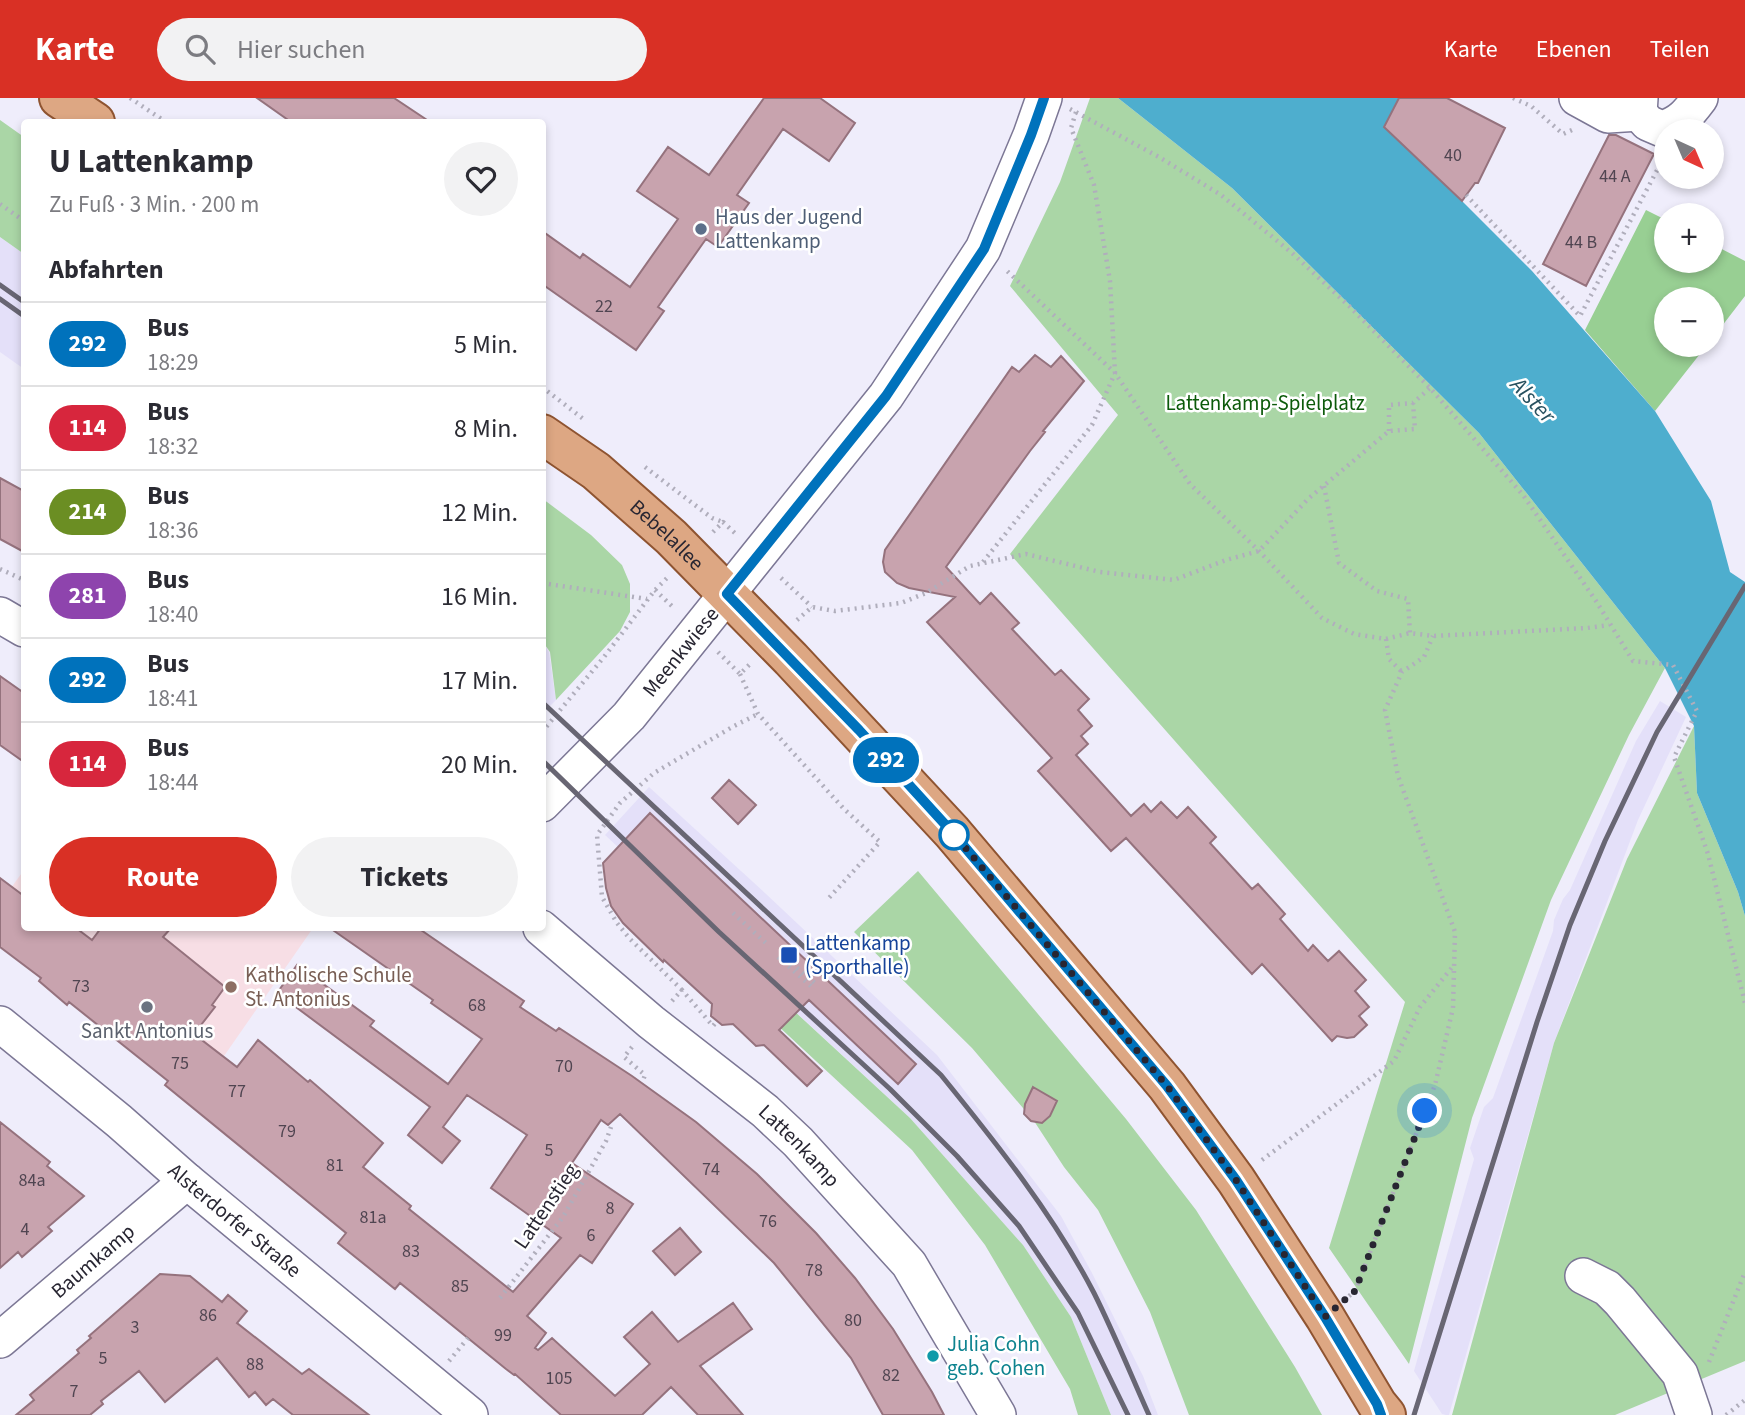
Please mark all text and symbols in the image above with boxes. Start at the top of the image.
search box [157,18,647,81]
text: Karte [35,26,115,73]
icon: search [181,30,219,68]
text: Hier suchen [237,31,366,68]
text: Karte [1444,32,1498,67]
text: Ebenen [1536,32,1612,67]
text: Teilen [1650,32,1710,67]
north arrow [1654,119,1724,189]
map controls [1654,119,1724,357]
text: U Lattenkamp [49,138,254,185]
button: heart [444,142,518,216]
house number: 40 [1444,143,1462,168]
house number: 44 A [1599,164,1631,189]
text: Zu Fuß · 3 Min. · 200 m [49,188,259,221]
place label: Haus der Jugend Lattenkamp [715,202,863,256]
button: + [1654,203,1724,273]
marker: Haus der Jugend Lattenkamp [693,221,709,237]
house number: 44 B [1565,230,1597,255]
text: Abfahrten [49,251,164,288]
button: − [1654,287,1724,357]
house number: 22 [595,294,613,319]
text: Bus [147,309,189,346]
text: 292 [68,326,107,361]
text: 5 Min. [454,326,518,363]
text: 18:29 [147,346,198,379]
water label: Alster [1502,368,1564,431]
park label: Lattenkamp-Spielplatz [1165,388,1365,418]
text: Bus [147,393,189,430]
text: 114 [68,410,107,445]
text: 8 Min. [454,410,518,447]
text: 18:32 [147,430,198,463]
text: Bus [147,477,189,514]
street label: Bebelallee [623,492,711,577]
text: 214 [68,494,107,529]
text: 12 Min. [441,494,518,531]
text: 18:36 [147,514,198,547]
text: Bus [147,561,189,598]
text: 281 [68,578,107,613]
text: 16 Min. [441,578,518,615]
text: 18:40 [147,598,198,631]
street label: Meenkwiese [635,600,726,703]
text: Bus [147,645,189,682]
text: 292 [68,662,107,697]
text: 17 Min. [441,662,518,699]
text: 18:41 [147,682,198,715]
text: Bus [147,729,189,766]
line badge: 292 [846,737,926,783]
text: 292 [867,742,905,777]
text: 114 [68,746,107,781]
text: 20 Min. [441,746,518,783]
text: 18:44 [147,766,198,799]
unlabelled marker [939,820,969,850]
button: Route [49,837,277,917]
button: Tickets [291,837,518,917]
place label: Lattenkamp (Sporthalle) [805,928,911,982]
marker: Lattenkamp (Sporthalle) [779,945,799,965]
place label: Katholische Schule St. Antonius [245,960,412,1014]
house number: 73 [72,974,90,999]
marker: Katholische Schule St. Antonius [223,979,239,995]
house number: 68 [468,993,486,1018]
marker: Sankt Antonius [139,999,155,1015]
place label: Sankt Antonius [81,1016,213,1046]
house number: 75 [171,1051,189,1076]
house number: 70 [555,1054,573,1079]
house number: 77 [228,1079,246,1104]
your location [1407,1093,1442,1128]
street label: Lattenkamp [752,1097,847,1194]
house number: 79 [278,1119,296,1144]
house number: 5 [545,1138,554,1163]
house number: 81 [326,1153,344,1178]
street label: Alsterdorfer Straße [161,1156,308,1285]
street label: Lattenstieg [506,1157,586,1255]
house number: 74 [702,1157,720,1182]
house number: 84a [19,1168,45,1193]
house number: 8 [606,1196,615,1221]
house number: 81a [360,1205,386,1230]
house number: 76 [759,1209,777,1234]
house number: 4 [21,1217,30,1242]
street label: Baumkamp [44,1217,141,1305]
house number: 6 [587,1223,596,1248]
house number: 83 [402,1239,420,1264]
house number: 78 [805,1258,823,1283]
house number: 85 [451,1274,469,1299]
house number: 86 [199,1303,217,1328]
house number: 80 [844,1308,862,1333]
house number: 3 [131,1315,140,1340]
house number: 99 [494,1323,512,1348]
place label: Julia Cohn geb. Cohen [947,1329,1045,1383]
house number: 5 [99,1346,108,1371]
marker: Julia Cohn geb. Cohen [925,1348,941,1364]
house number: 88 [246,1352,264,1377]
house number: 82 [882,1363,900,1388]
house number: 105 [546,1366,572,1391]
house number: 7 [70,1379,79,1404]

